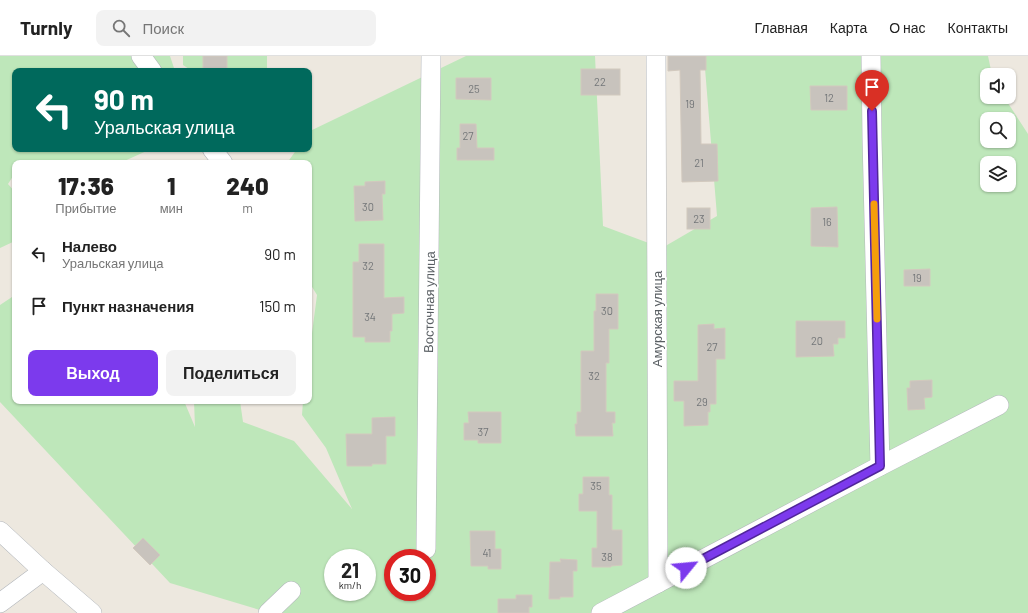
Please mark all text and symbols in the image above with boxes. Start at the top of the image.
search box [96,10,376,46]
text: Turnly [20,16,72,39]
icon: search [110,17,132,39]
text: Поиск [142,19,184,37]
text: Главная [755,19,808,36]
text: Карта [830,19,867,36]
text: О нас [889,19,926,36]
text: Контакты [948,19,1008,36]
map controls [980,68,1016,192]
button: sound [980,68,1016,104]
pin [855,70,889,111]
house number: 22 [594,75,606,88]
icon: arrive [861,76,883,98]
text: 90 m [94,82,154,116]
house number: 25 [468,82,480,95]
icon: left [28,84,80,136]
house number: 12 [824,91,834,104]
house number: 19 [685,97,695,110]
button: search [980,112,1016,148]
text: Уральская улица [94,116,235,138]
house number: 27 [462,129,474,142]
house number: 21 [694,156,704,169]
button: layers [980,156,1016,192]
text: 17:36 [58,171,114,200]
text: 1 [167,171,176,200]
text: 240 [226,171,269,200]
text: Прибытие [55,200,116,216]
text: мин [160,200,183,216]
text: m [242,200,253,216]
house number: 30 [362,200,374,213]
house number: 23 [693,212,705,225]
house number: 16 [822,215,832,228]
text: Налево [62,237,117,255]
icon: left [28,243,50,265]
text: 90 m [264,245,296,263]
street label: Восточная улица [420,250,438,353]
text: Уральская улица [62,255,164,271]
house number: 32 [362,259,374,272]
street label: Амурская улица [649,270,665,367]
house number: 19 [912,271,922,284]
icon: arrive [28,295,50,317]
text: Пункт назначения [62,297,194,315]
text: 150 m [259,297,296,315]
house number: 30 [601,304,613,317]
house number: 34 [364,310,376,323]
house number: 20 [811,334,823,347]
house number: 27 [706,340,718,353]
button: Выход [28,350,158,396]
button: Поделиться [166,350,296,396]
house number: 32 [588,369,600,382]
house number: 29 [696,395,708,408]
house number: 37 [478,425,488,438]
house number: 35 [590,479,602,492]
house number: 41 [483,546,491,559]
position arrow [665,547,707,589]
speed limit sign: 30 [384,549,436,601]
house number: 38 [601,550,613,563]
text: 21 [341,558,359,582]
text: km/h [339,579,361,591]

